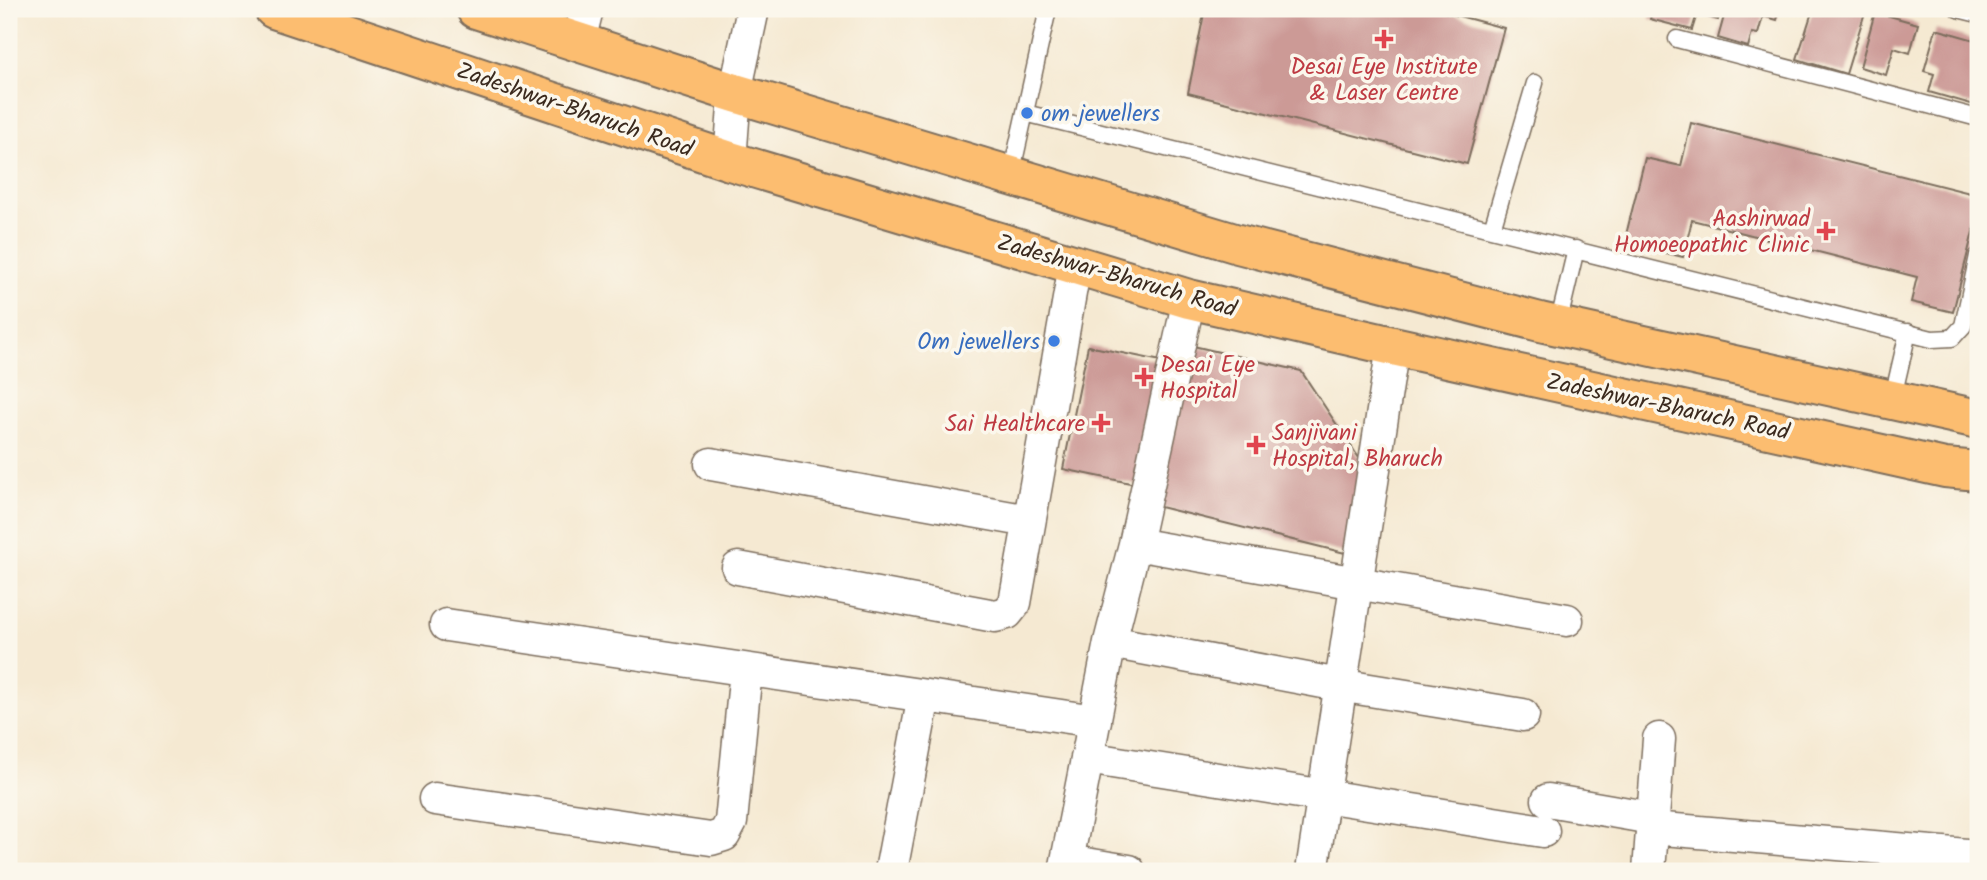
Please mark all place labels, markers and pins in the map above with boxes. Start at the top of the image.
marker: Desai Eye Institute & Laser Centre [1374,29,1394,49]
place label: Desai Eye Institute & Laser Centre [1290,50,1478,112]
place label: om jewellers [1041,97,1160,133]
marker: om jewellers [1019,105,1035,121]
place label: Aashirwad Homoeopathic Clinic [1614,202,1811,264]
marker: Aashirwad Homoeopathic Clinic [1816,221,1836,241]
place label: Om jewellers [917,325,1040,361]
marker: Om jewellers [1046,333,1062,349]
place label: Desai Eye Hospital [1160,348,1255,410]
marker: Desai Eye Hospital [1134,367,1154,387]
place label: Sai Healthcare [945,407,1085,443]
marker: Sai Healthcare [1091,413,1111,433]
place label: Sanjivani Hospital, Bharuch [1272,416,1443,478]
marker: Sanjivani Hospital, Bharuch [1246,435,1266,455]

